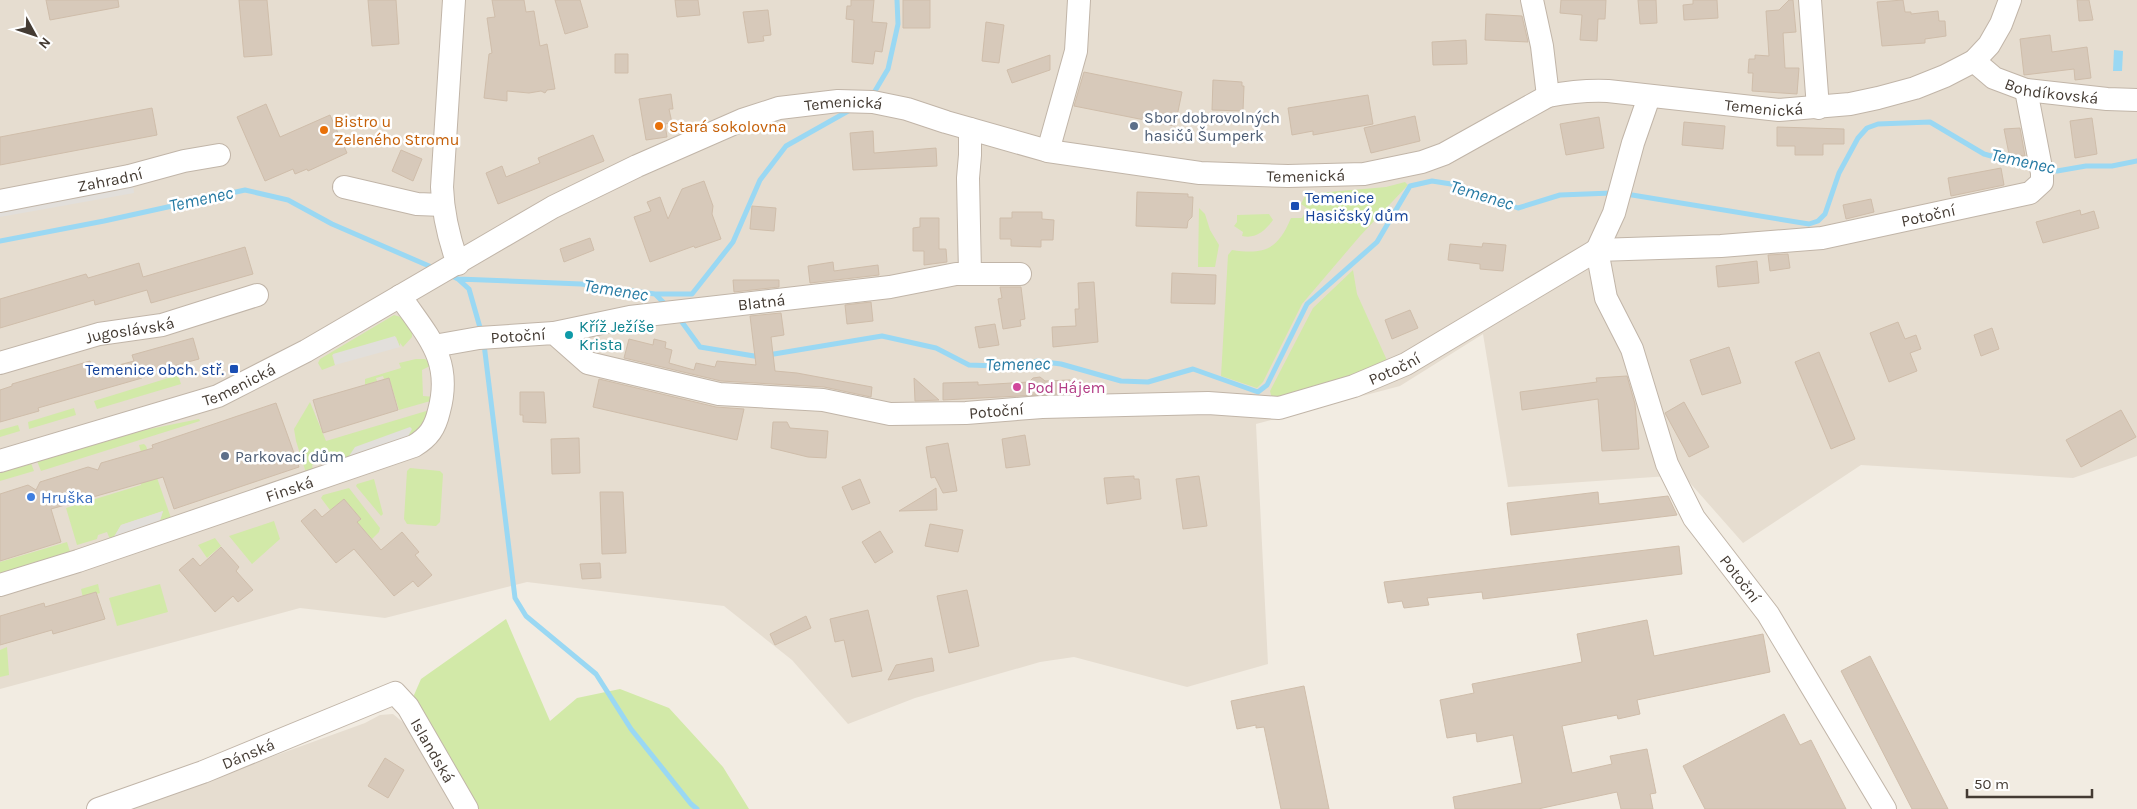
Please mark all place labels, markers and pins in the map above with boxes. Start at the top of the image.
place label: Sbor dobrovolných hasičů Šumperk [1144,108,1280,145]
place label: Bistro u Zeleného Stromu [334,112,459,149]
place label: Stará sokolovna [669,117,787,136]
marker: Stará sokolovna [653,120,665,132]
marker: Sbor dobrovolných hasičů Šumperk [1128,120,1140,132]
marker: Bistro u Zeleného Stromu [318,124,330,136]
place label: Temenice Hasičský dům [1305,188,1409,225]
marker: Temenice Hasičský dům [1289,200,1301,212]
place label: Kříž Ježíše Krista [579,317,654,354]
marker: Kříž Ježíše Krista [563,329,575,341]
place label: Temenice obch. stř. [85,360,224,379]
marker: Temenice obch. stř. [228,363,240,375]
place label: Pod Hájem [1027,378,1106,397]
marker: Pod Hájem [1011,381,1023,393]
place label: Parkovací dům [235,447,344,466]
marker: Parkovací dům [219,450,231,462]
place label: Hruška [41,488,93,507]
marker: Hruška [25,491,37,503]

